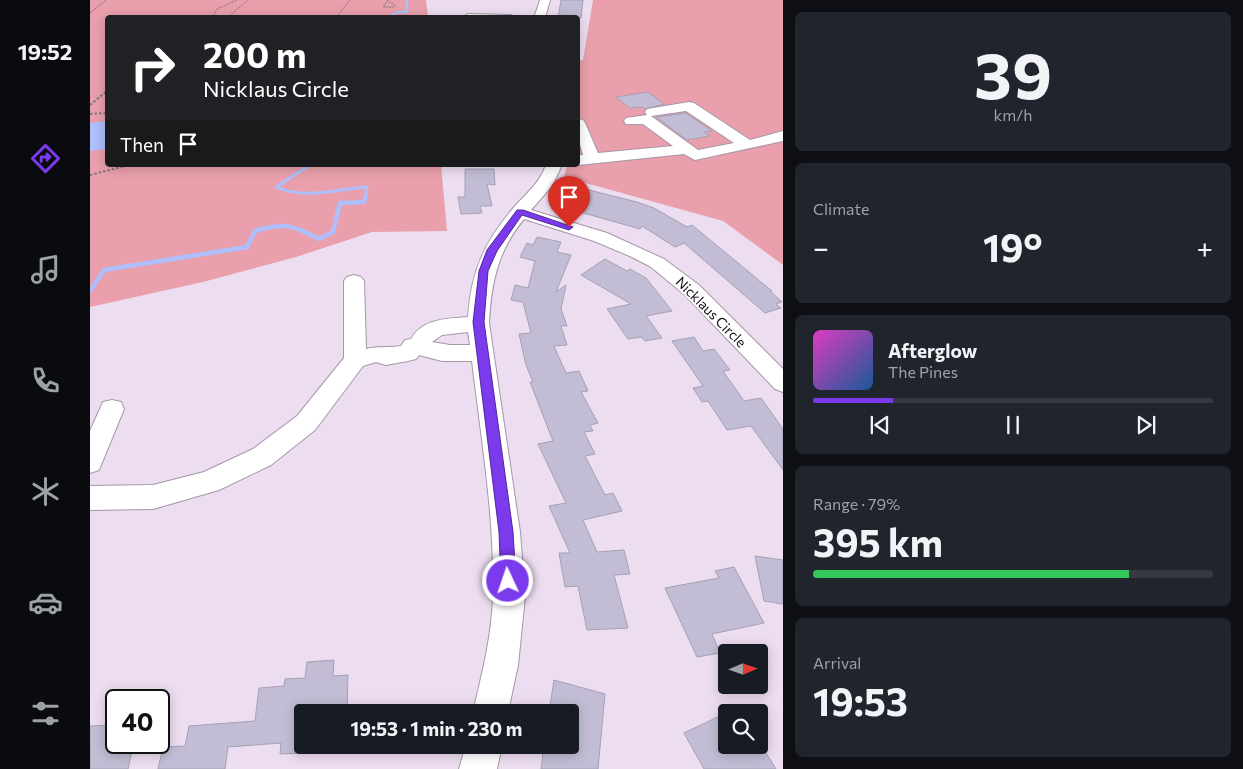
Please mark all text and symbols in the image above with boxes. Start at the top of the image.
text: 200 m [203,32,306,75]
text: 39 [974,33,1052,112]
icon: right [120,35,185,100]
text: 19:52 [18,38,72,65]
text: Nicklaus Circle [203,75,349,102]
text: km/h [994,105,1032,124]
icon: arrive [174,130,202,158]
text: Then [120,133,164,156]
icon: directions [28,141,63,176]
pin [548,176,590,227]
icon: arrive [555,183,583,211]
text: Climate [813,199,869,218]
text: 19° [983,223,1043,270]
text: − [813,230,829,264]
text: + [1197,230,1213,264]
icon: music [28,252,63,287]
street label: Nicklaus Circle [673,273,750,350]
text: Afterglow [888,339,977,362]
text: The Pines [888,362,958,381]
icon: phone [28,363,63,398]
icon: previous [866,411,894,439]
icon: pause [999,411,1027,439]
icon: next [1132,411,1160,439]
icon: climate [28,474,63,509]
text: Range · 79% [813,494,900,513]
text: 395 km [813,518,943,565]
position arrow [481,554,533,606]
icon: car [28,585,63,620]
north arrow [718,644,768,694]
map controls [718,644,768,754]
text: Arrival [813,653,861,672]
text: 19:53 [813,677,908,724]
speed limit sign: 40 [105,689,170,754]
icon: filters [28,696,63,731]
button: search [718,704,768,754]
text: 19:53 · 1 min · 230 m [351,717,522,740]

